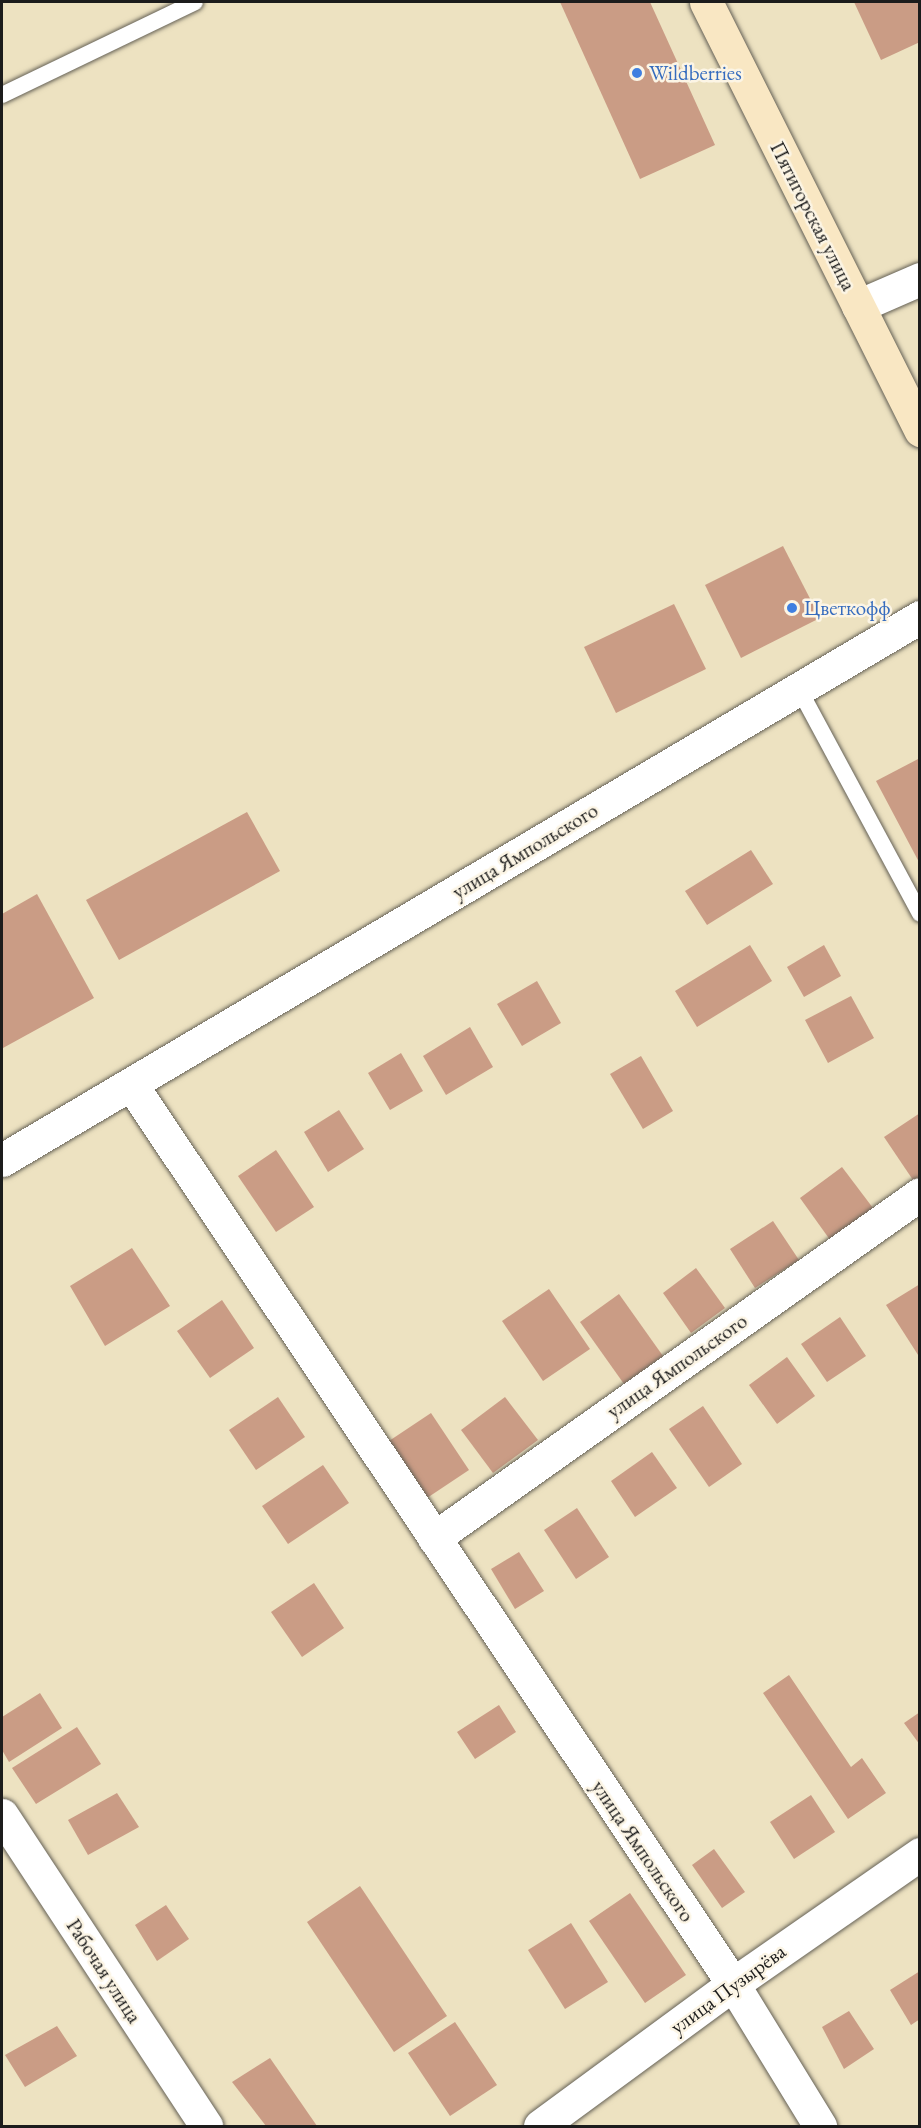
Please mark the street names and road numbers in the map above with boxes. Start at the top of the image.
street label: Пятигорская улица [765,137,861,295]
street label: улица Ямпольского [448,798,602,904]
street label: улица Ямпольского [602,1308,752,1424]
street label: улица Ямпольского [586,1775,700,1927]
street label: Рабочая улица [61,1914,147,2028]
street label: улица Пузырёва [665,1939,791,2039]

